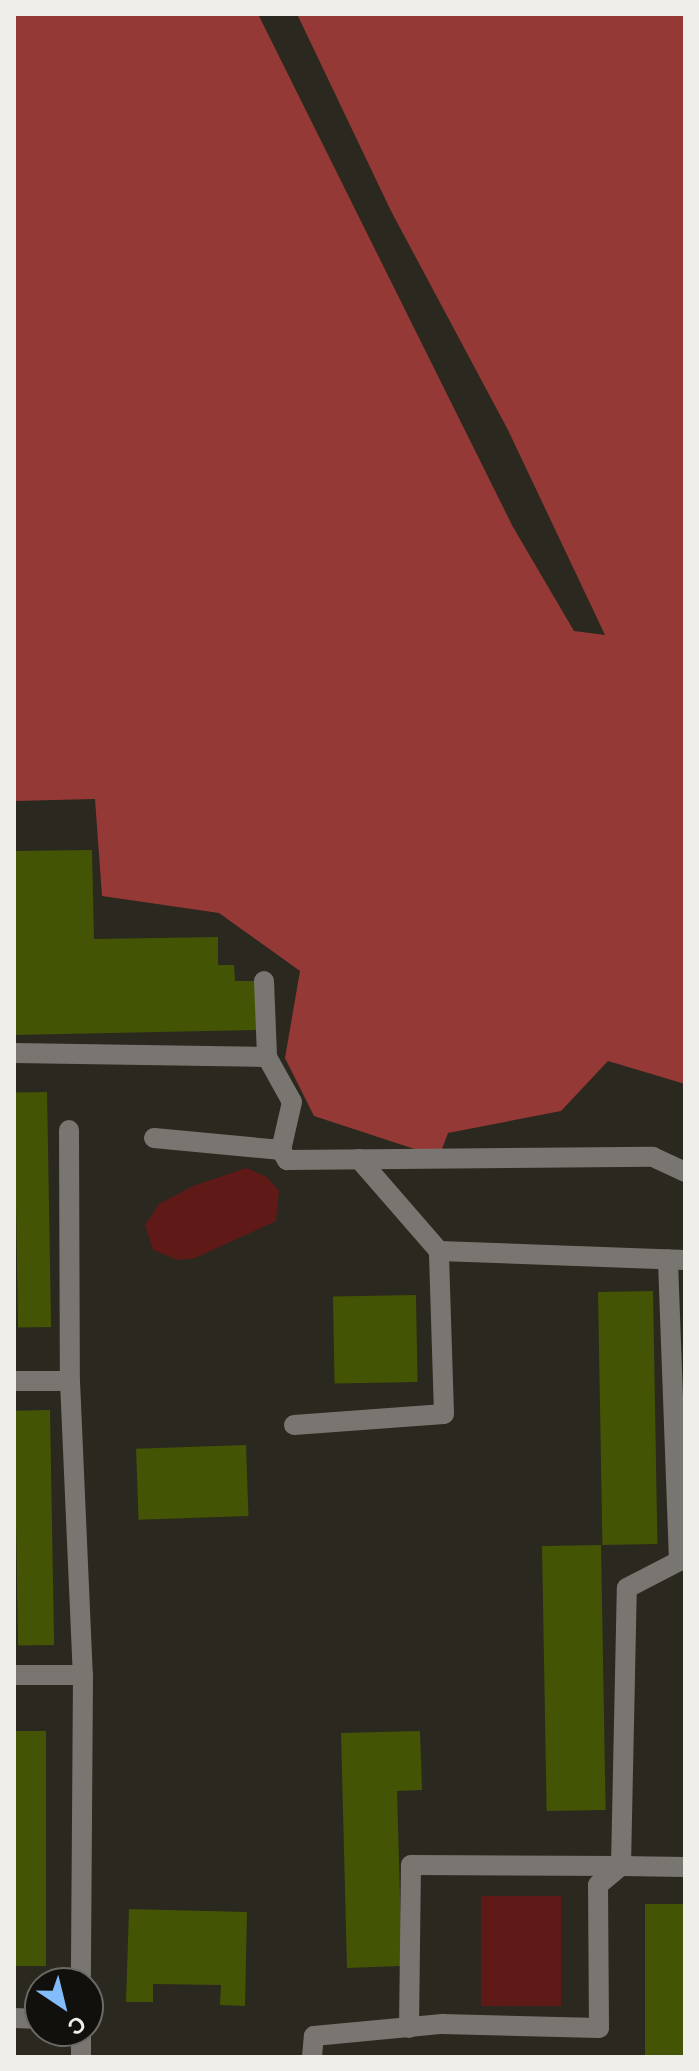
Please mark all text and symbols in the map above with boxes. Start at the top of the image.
north arrow [24,1967,104,2047]
text: С [62,2009,92,2042]

